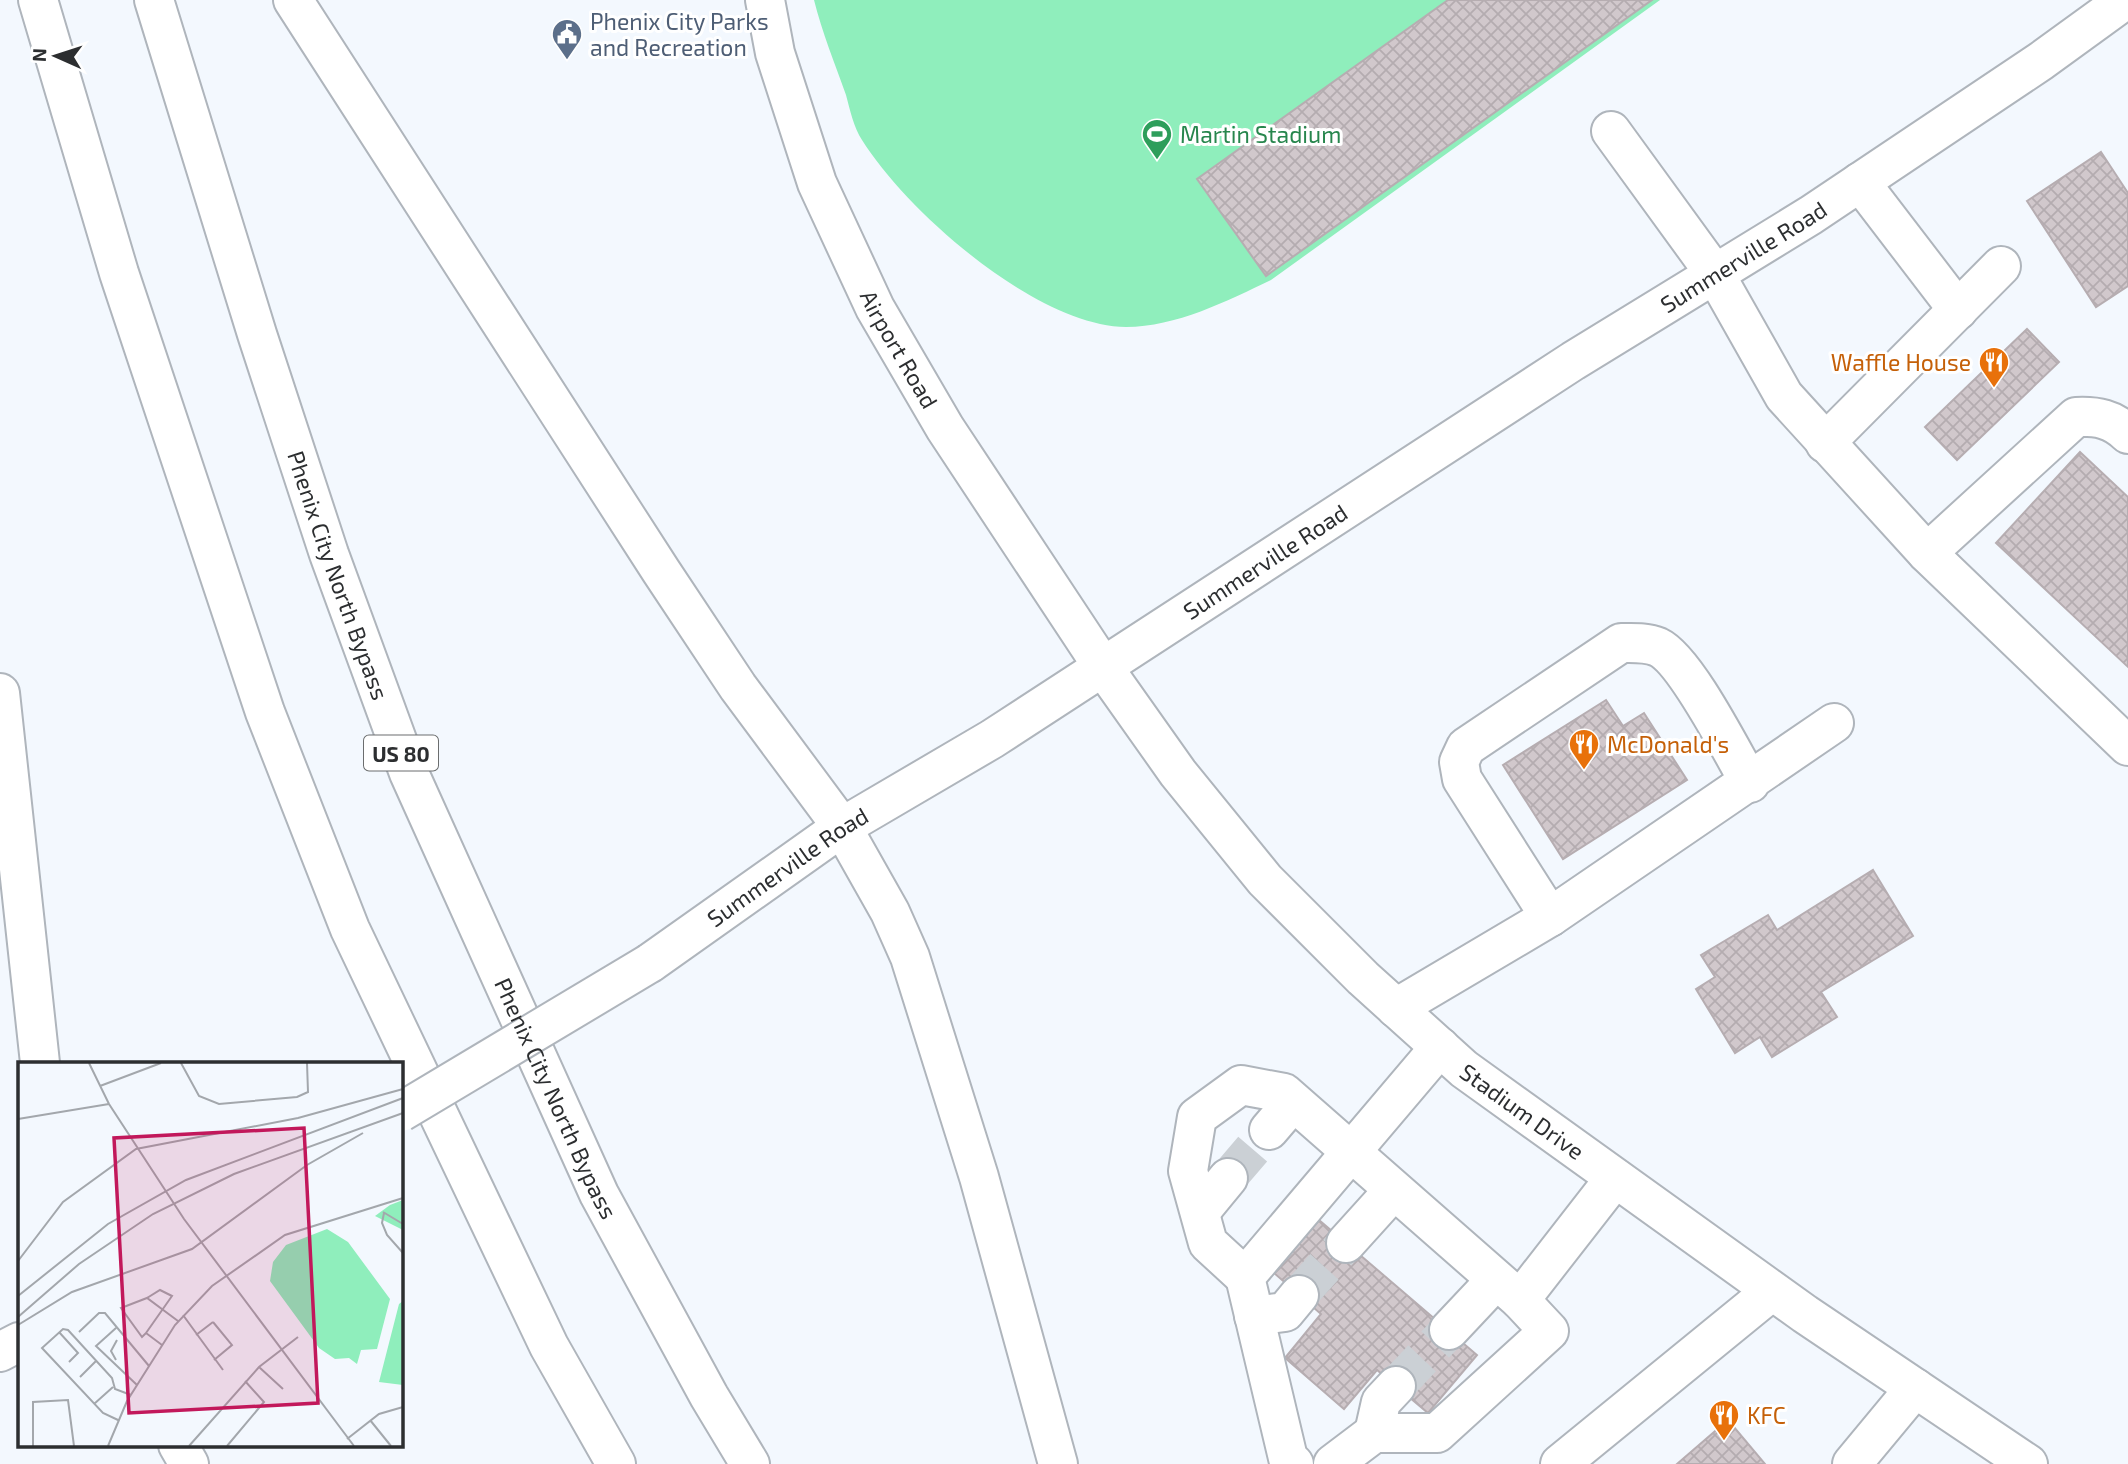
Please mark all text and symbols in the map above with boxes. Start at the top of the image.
place label: Phenix City Parks and Recreation [590,7,769,61]
public building icon: Phenix City Parks and Recreation [550,17,584,61]
north arrow [21,21,91,91]
text: N [27,48,50,63]
sports icon: Martin Stadium [1140,117,1174,161]
place label: Martin Stadium [1180,120,1341,148]
street label: Summerville Road [1655,195,1832,318]
street label: Airport Road [855,286,944,413]
restaurant icon: Waffle House [1977,345,2011,389]
place label: Waffle House [1831,348,1971,376]
street label: Phenix City North Bypass [282,447,395,703]
street label: Summerville Road [1178,498,1352,625]
restaurant icon: McDonald's [1567,727,1601,771]
place label: McDonald's [1607,730,1729,758]
road number: US 80 [364,736,438,770]
street label: Summerville Road [701,801,873,932]
street label: Phenix City North Bypass [489,973,624,1223]
street label: Stadium Drive [1455,1057,1590,1165]
inset map [18,1062,402,1446]
restaurant icon: KFC [1707,1398,1741,1442]
place label: KFC [1747,1401,1786,1429]

